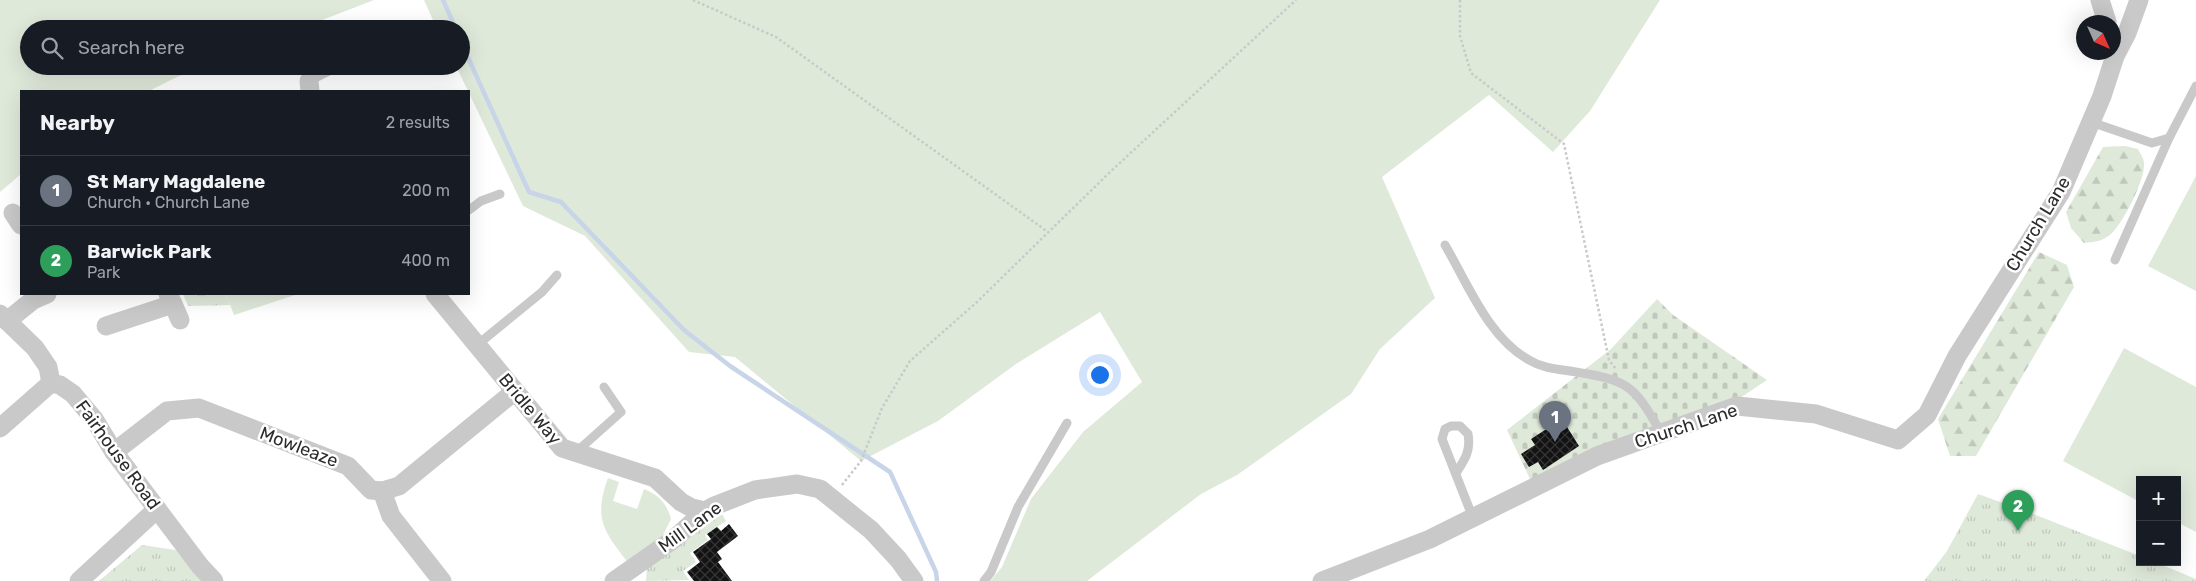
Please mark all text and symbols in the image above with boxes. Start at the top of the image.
north arrow [2076,15,2121,60]
search box [20,20,470,75]
icon: search [38,34,66,62]
text: Search here [78,36,185,59]
text: Nearby [40,110,115,135]
text: 2 results [386,113,450,132]
text: St Mary Magdalene [87,170,265,193]
street label: Church Lane [2001,173,2075,275]
text: 1 [52,181,60,200]
text: 200 m [402,181,450,200]
text: Church · Church Lane [87,193,250,212]
text: Barwick Park [87,240,211,263]
text: 2 [51,251,61,270]
text: 400 m [402,251,450,270]
text: Park [87,263,120,282]
your location [1087,362,1113,388]
street label: Bridle Way [494,369,566,449]
street label: Fairhouse Road [71,396,165,514]
street label: Church Lane [1632,399,1740,453]
pin: 1 [1539,401,1571,442]
street label: Mowleaze [257,422,341,472]
map controls [2136,476,2181,566]
button: + [2136,476,2181,521]
pin: 2 [2002,490,2034,531]
street label: Mill Lane [654,497,726,557]
button: − [2136,521,2181,566]

